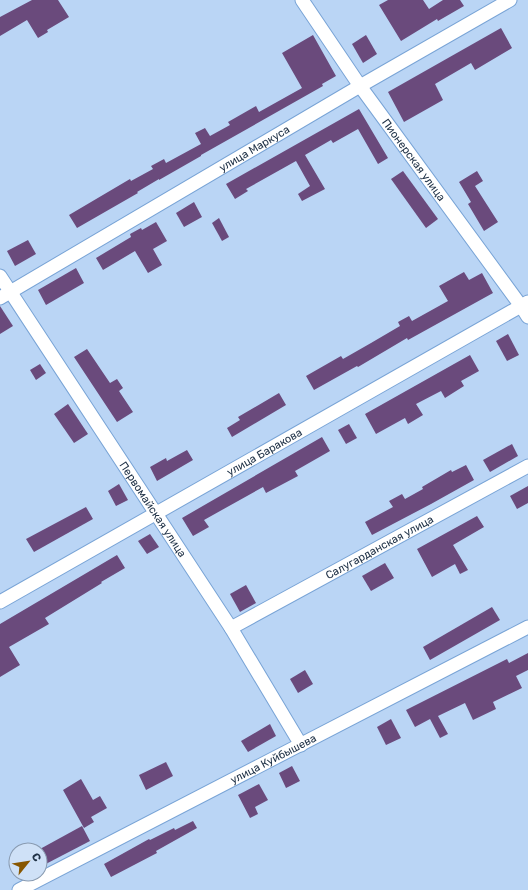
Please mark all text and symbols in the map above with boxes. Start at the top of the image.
street label: Пионерская улица [379,116,448,204]
street label: улица Маркуса [217,123,292,175]
street label: улица Баракова [225,426,304,479]
street label: Первомайская улица [117,459,189,560]
street label: Салугарданская улица [323,513,436,582]
street label: улица Куйбышева [228,732,318,787]
north arrow [8,842,48,882]
text: С [29,851,44,864]

